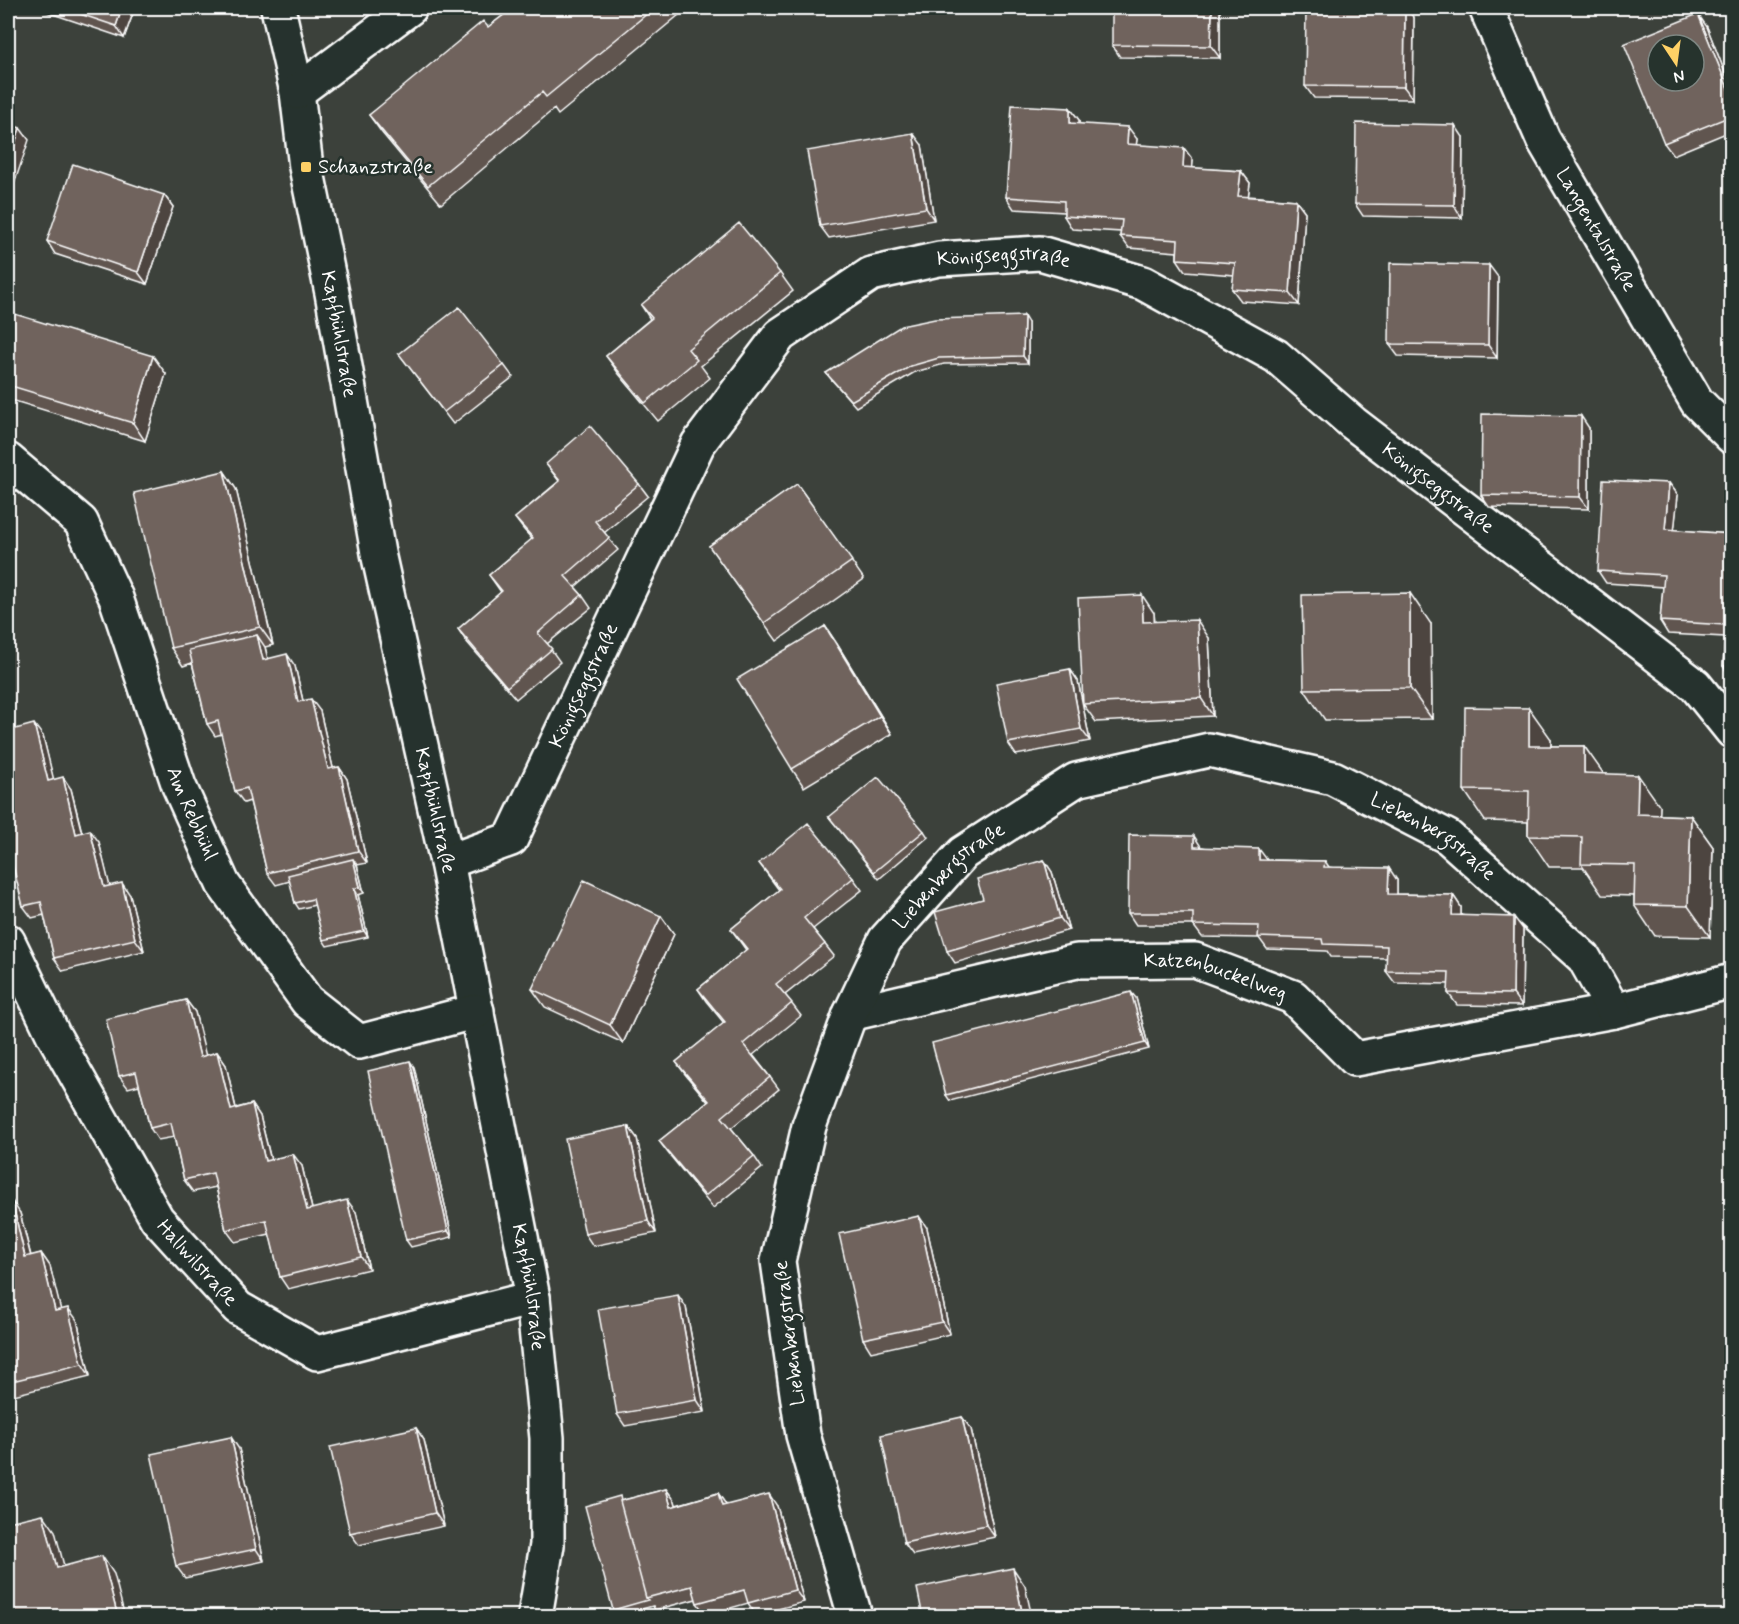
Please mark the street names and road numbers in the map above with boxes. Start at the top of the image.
street label: Langentalstraße [1549,163,1643,297]
street label: Königseggstraße [936,239,1074,275]
street label: Kapfbühlstraße [314,268,364,400]
street label: Königseggstraße [1376,436,1500,540]
street label: Königseggstraße [543,618,625,752]
street label: Kapfbühlstraße [408,745,462,876]
street label: Am Rebbühl [160,763,224,865]
street label: Liebenbergstraße [1366,786,1502,887]
street label: Liebenbergstraße [887,816,1010,935]
street label: Katzenbuckelweg [1143,947,1291,1007]
street label: Hallwilstraße [150,1214,244,1312]
street label: Kapfbühlstraße [505,1221,552,1352]
street label: Liebenbergstraße [768,1259,814,1407]

